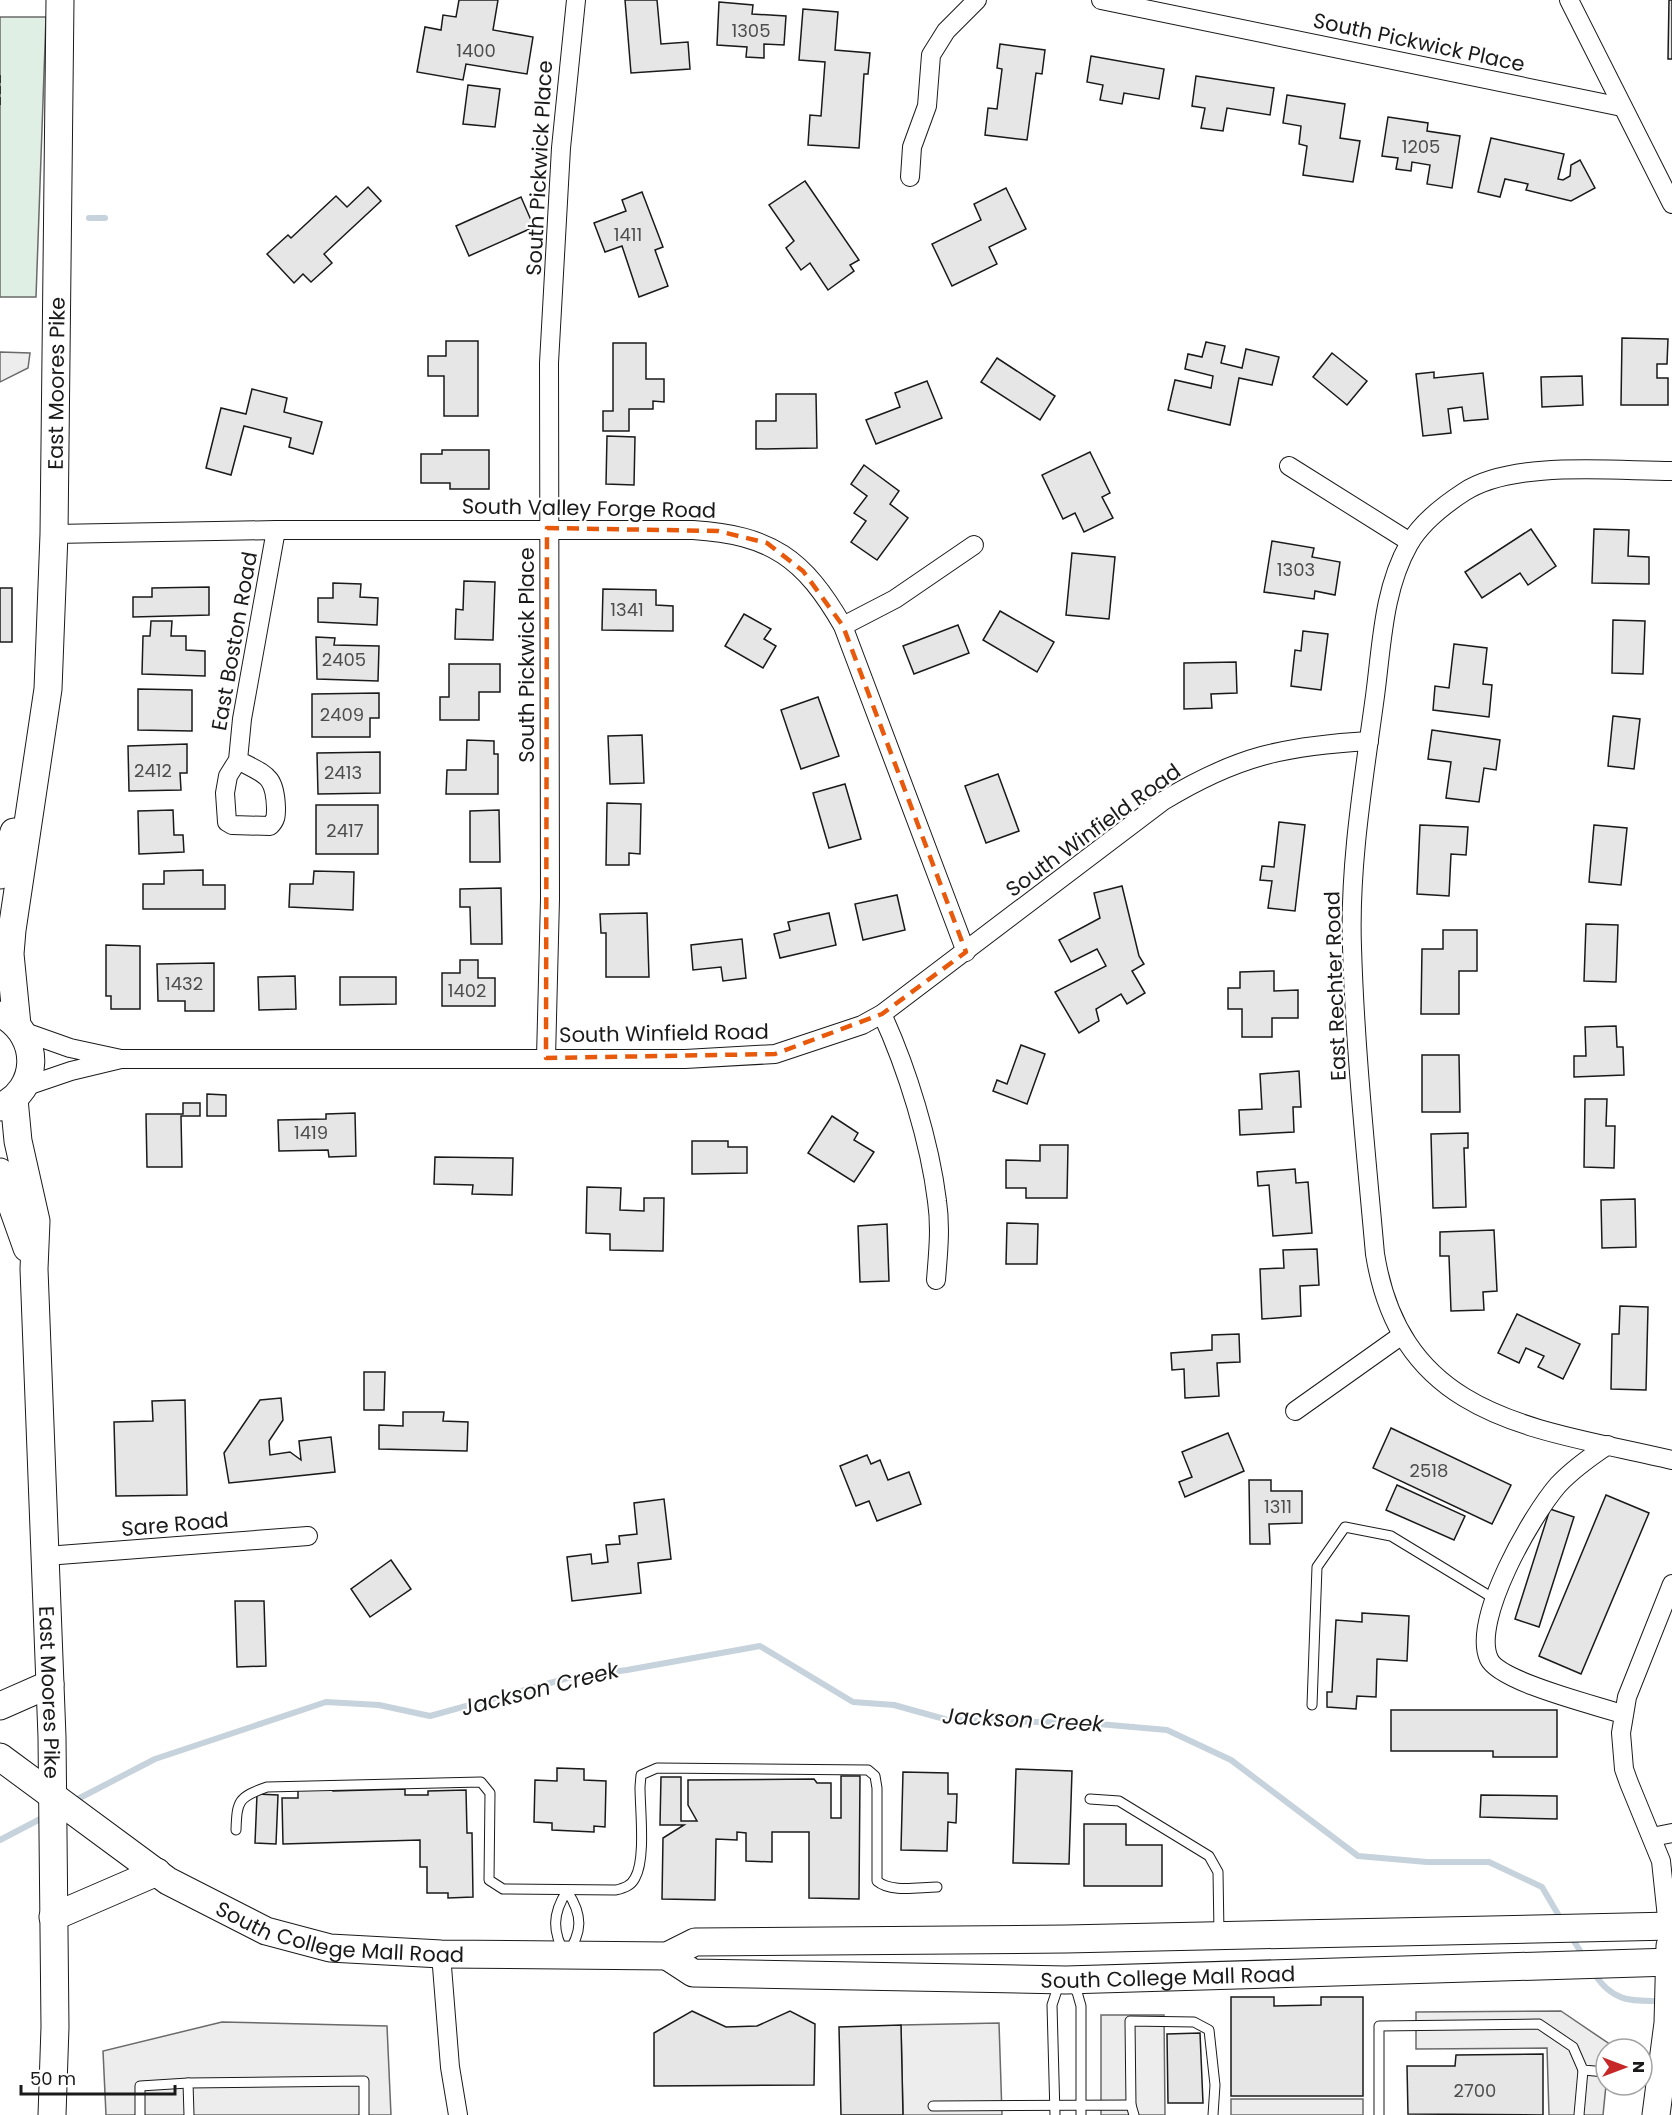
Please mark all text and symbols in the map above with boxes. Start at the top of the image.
street label: South Pickwick Place [1311,5,1527,79]
house number: 1305 [732,18,770,43]
house number: 1400 [456,38,496,63]
street label: South Pickwick Place [519,60,559,276]
house number: 1205 [1402,134,1440,159]
house number: 1411 [614,222,642,247]
street label: East Moores Pike [40,297,71,470]
street label: South Valley Forge Road [462,491,716,525]
street label: South Pickwick Place [512,547,541,763]
street label: East Boston Road [204,549,264,733]
house number: 1303 [1277,557,1315,582]
house number: 1341 [610,597,644,622]
house number: 2405 [322,647,366,672]
house number: 2409 [320,702,364,727]
street label: South Winfield Road [1000,757,1186,903]
house number: 2412 [134,758,172,783]
house number: 2413 [324,760,362,785]
house number: 2417 [326,818,364,843]
street label: East Rechter Road [1317,891,1353,1081]
house number: 1432 [165,971,203,996]
house number: 1402 [448,978,486,1003]
street label: South Winfield Road [559,1017,769,1049]
house number: 1419 [294,1120,328,1145]
house number: 2518 [1410,1458,1448,1483]
house number: 1311 [1264,1494,1292,1519]
street label: Sare Road [120,1505,230,1543]
street label: East Moores Pike [32,1606,67,1779]
water label: Jackson Creek [458,1654,624,1724]
water label: Jackson Creek [942,1700,1106,1740]
street label: South College Mall Road [211,1893,464,1969]
street label: South College Mall Road [1040,1959,1296,1995]
north arrow [1594,2037,1654,2097]
scale bar [21,2058,176,2096]
text: N [1627,2061,1650,2073]
text: 50 m [30,2066,76,2091]
house number: 2700 [1454,2078,1496,2103]

